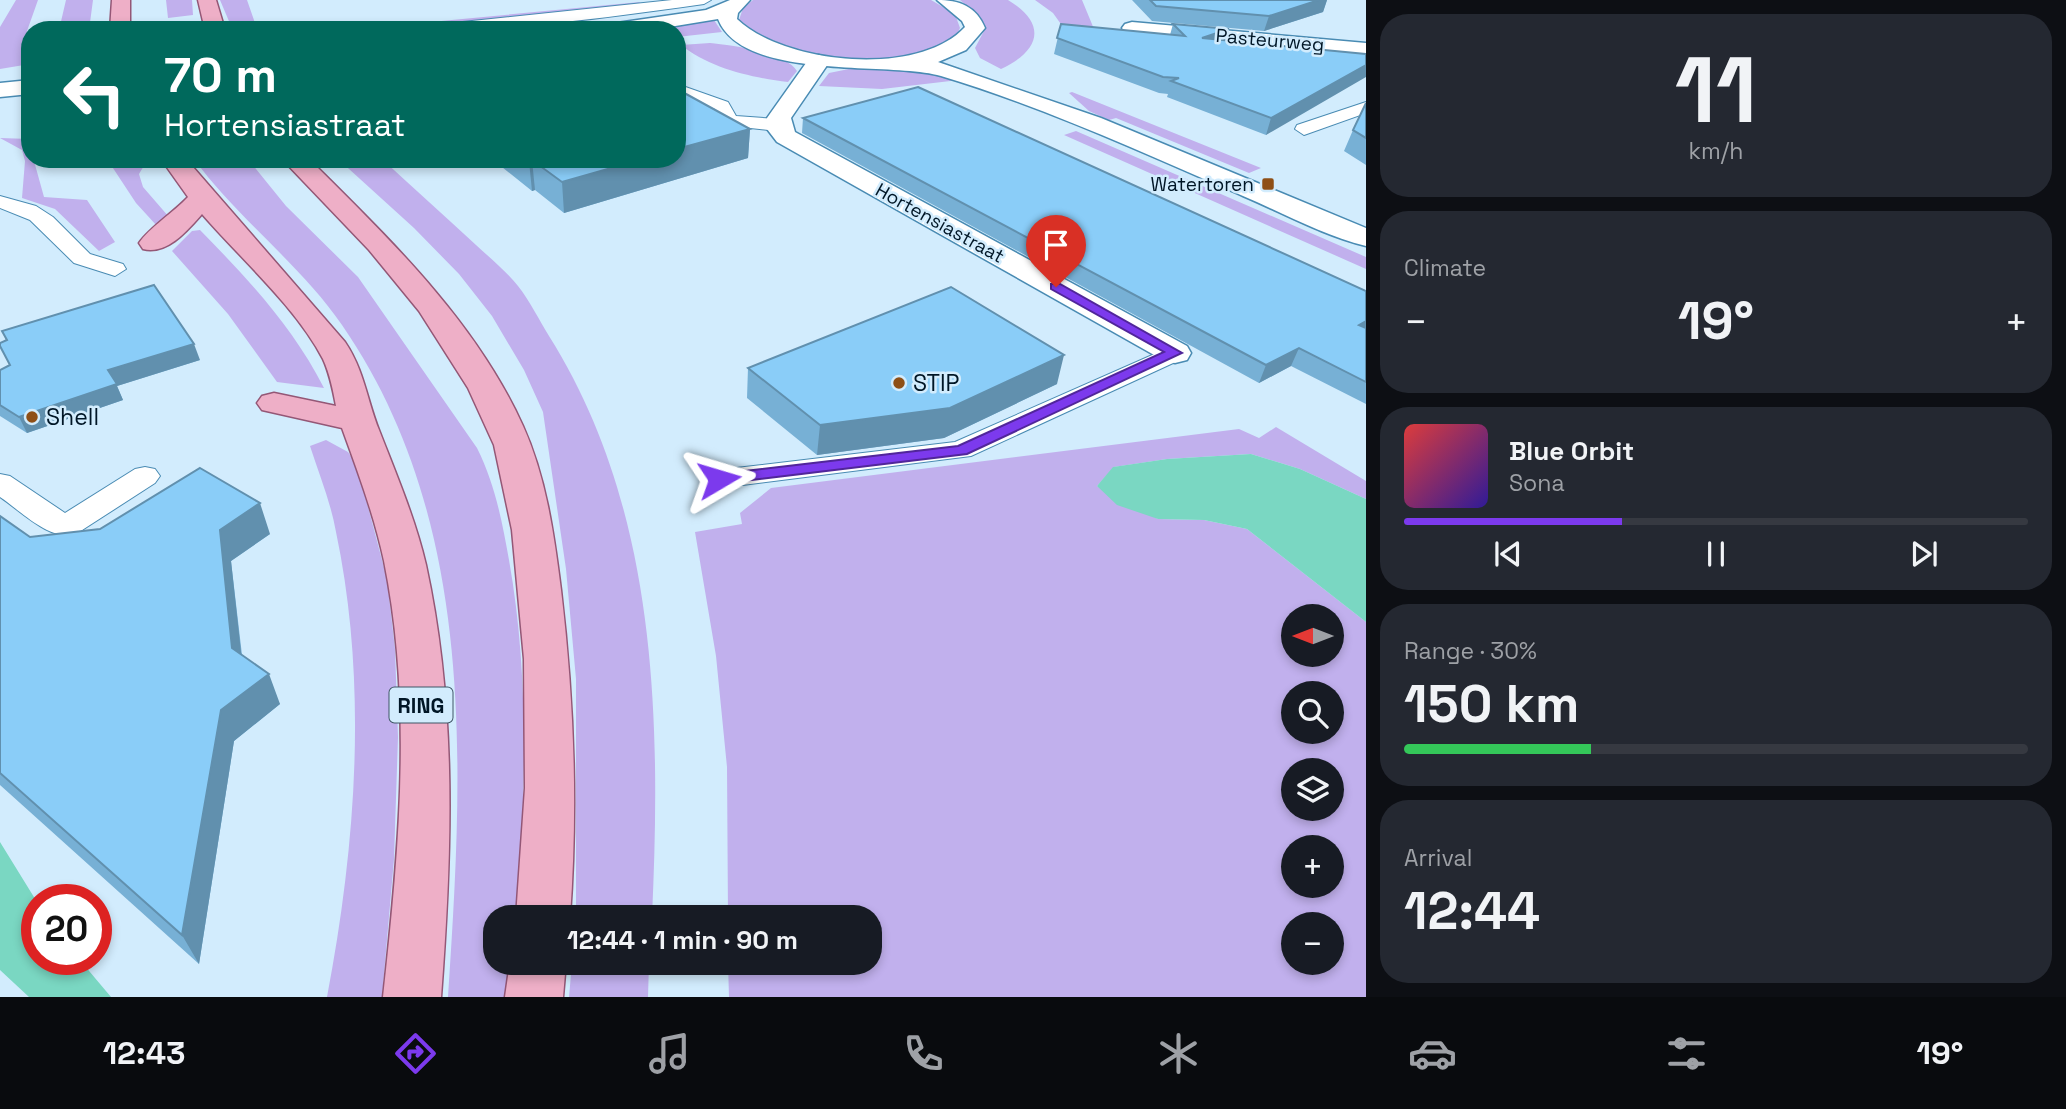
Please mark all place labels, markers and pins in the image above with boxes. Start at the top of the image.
place label: Watertoren [1151,172,1254,197]
marker: Watertoren [1260,176,1276,192]
pin [1026,215,1086,287]
place label: STIP [913,368,960,398]
marker: STIP [891,375,907,391]
place label: Shell [46,402,99,432]
marker: Shell [24,409,40,425]

